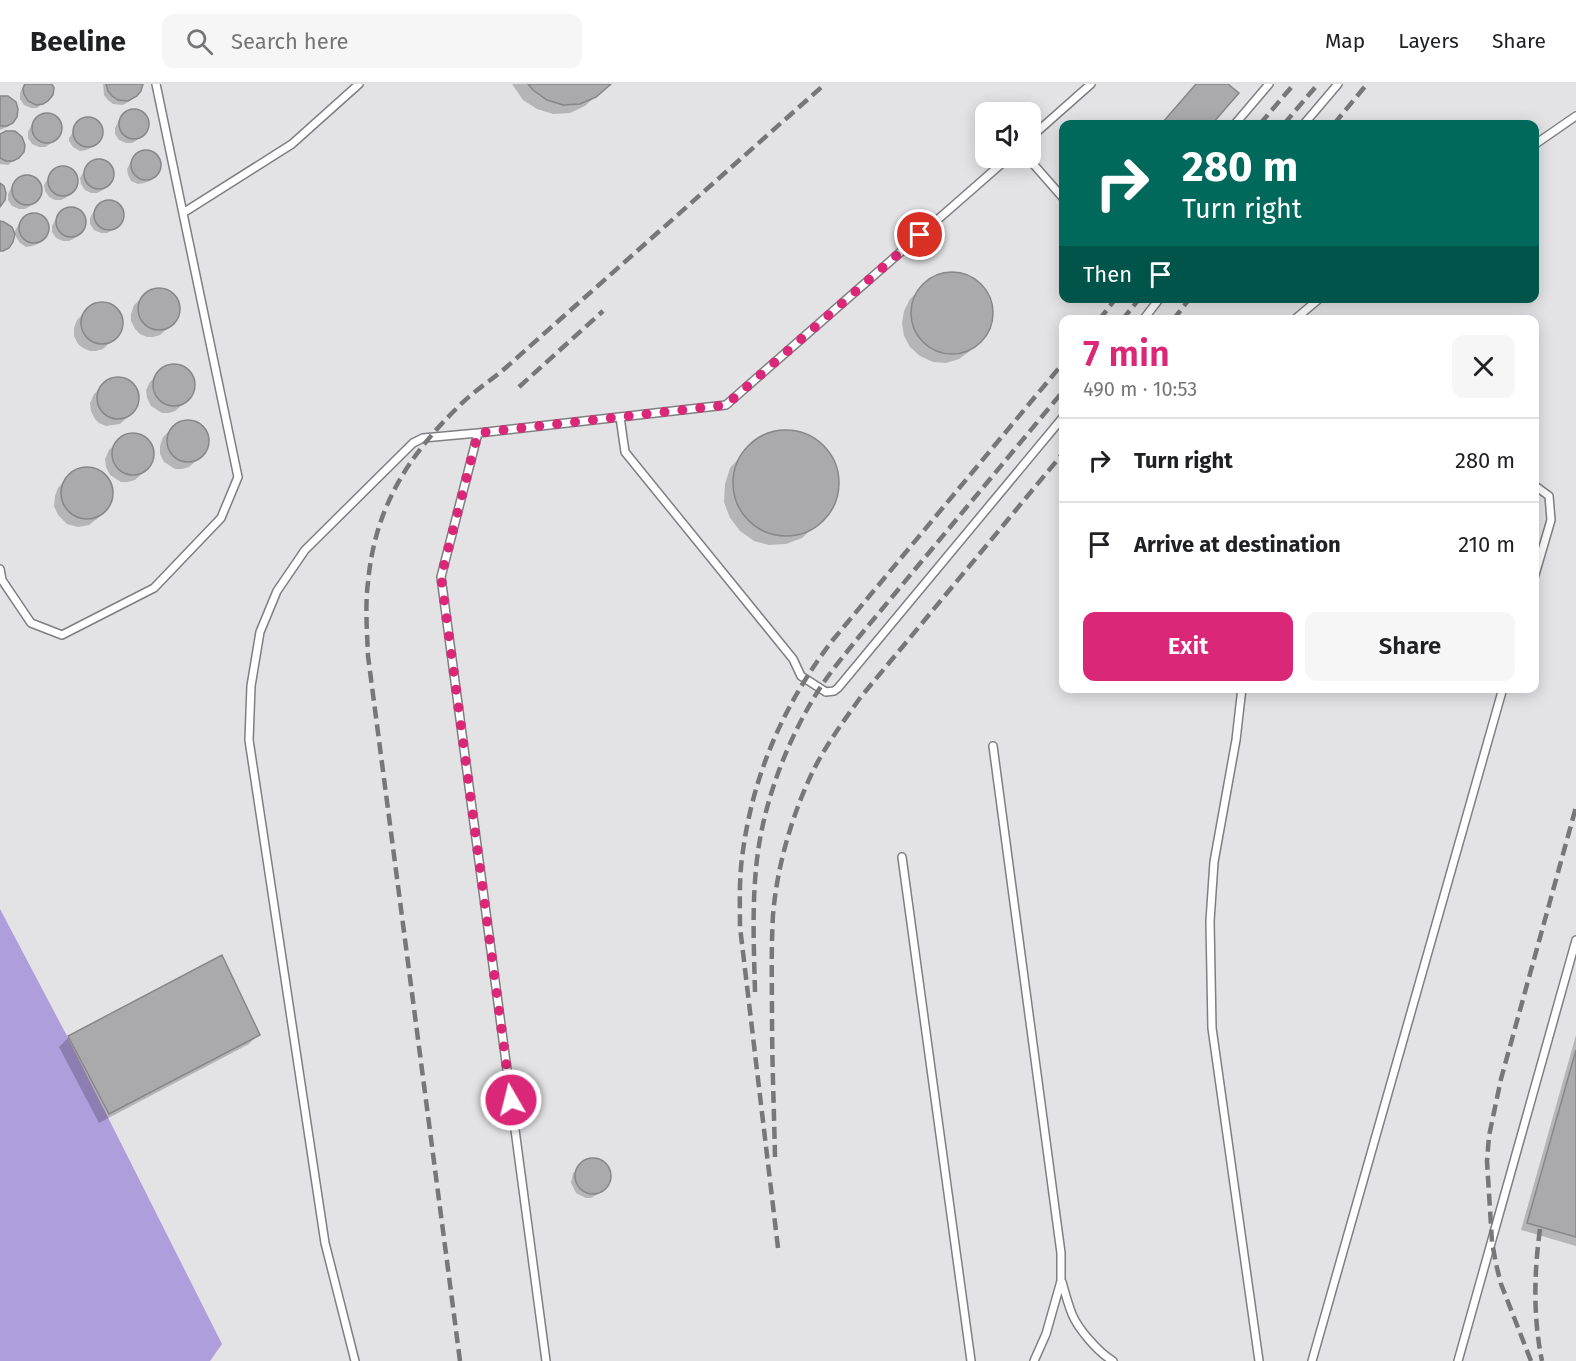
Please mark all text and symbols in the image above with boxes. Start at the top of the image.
search box [162,14,582,68]
text: Beeline [30,25,126,58]
icon: search [183,25,216,58]
text: Search here [231,28,349,55]
text: Map [1325,28,1365,54]
text: Layers [1398,28,1459,54]
text: Share [1492,28,1546,54]
map controls [975,102,1041,168]
button: sound [975,102,1041,168]
text: 280 m [1182,142,1298,192]
icon: right [1083,144,1161,222]
text: Turn right [1182,193,1302,225]
pin [894,209,945,260]
icon: arrive [903,218,936,251]
icon: arrive [1144,258,1177,291]
text: Then [1083,261,1132,288]
text: 7 min [1083,332,1170,376]
button: close [1452,335,1515,398]
text: 490 m · 10:53 [1083,377,1197,401]
icon: right [1083,444,1116,477]
text: Turn right [1134,447,1233,474]
text: 280 m [1455,447,1515,474]
icon: arrive [1083,528,1116,561]
text: Arrive at destination [1134,531,1341,558]
text: 210 m [1458,531,1515,558]
button: Exit [1083,612,1293,681]
button: Share [1305,612,1515,681]
position arrow [479,1068,543,1132]

